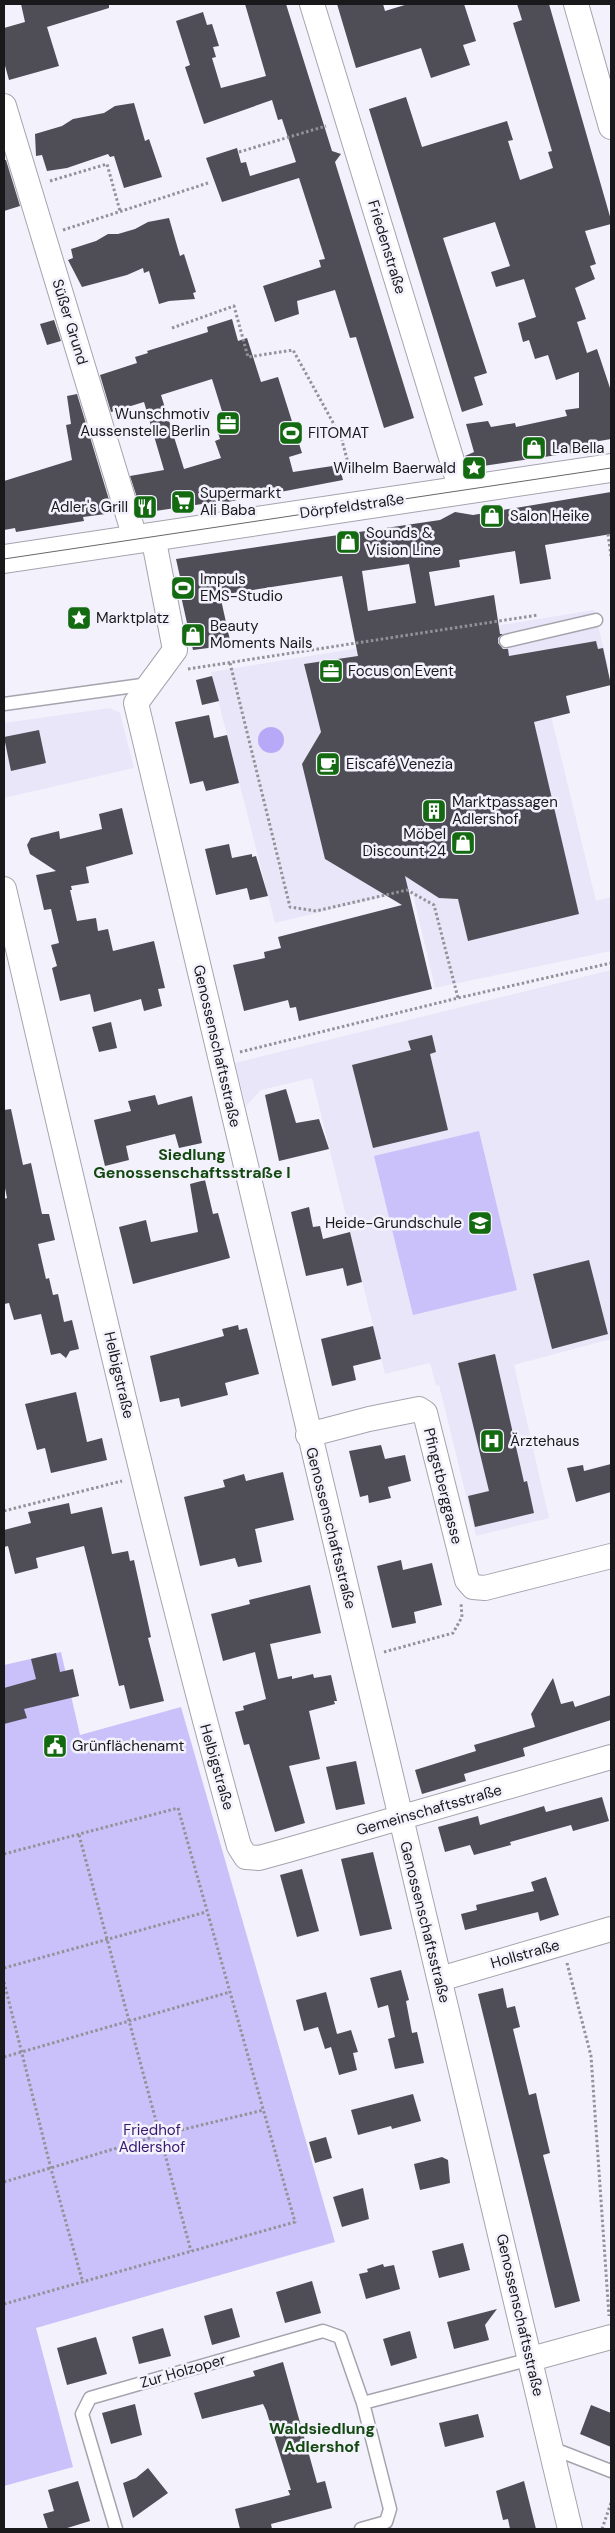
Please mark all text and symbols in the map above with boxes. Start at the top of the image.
street label: Friedenstraße [363,198,411,296]
street label: Süßer Grund [47,277,93,367]
place label: Wunschmotiv Aussenstelle Berlin [80,404,210,441]
office icon: Wunschmotiv Aussenstelle Berlin [215,410,241,436]
sports icon: FITOMAT [278,420,304,446]
place label: FITOMAT [308,423,369,443]
shop icon: La Bella [521,435,547,461]
place label: La Bella [552,438,604,458]
place icon: Wilhelm Baerwald [461,455,487,481]
place label: Wilhelm Baerwald [333,458,456,478]
place label: Supermarkt Ali Baba [200,483,281,520]
supermarket icon: Supermarkt Ali Baba [170,489,196,515]
street label: Dörpfeldstraße [298,489,406,523]
restaurant icon: Adler's Grill [132,494,158,520]
place label: Adler's Grill [51,497,128,517]
shop icon: Salon Heike [479,503,505,529]
place label: Salon Heike [510,506,590,526]
place label: Sounds & Vision Line [366,523,441,560]
shop icon: Sounds & Vision Line [335,529,361,555]
place label: Impuls EMS-Studio [200,569,283,606]
sports icon: Impuls EMS-Studio [170,575,196,601]
place icon: Marktplatz [66,605,92,631]
place label: Marktplatz [96,608,169,628]
place label: Beauty Moments Nails [210,616,312,653]
shop icon: Beauty Moments Nails [180,622,206,648]
office icon: Focus on Event [318,658,344,684]
place label: Focus on Event [348,661,454,681]
cafe icon: Eiscafé Venezia [315,751,341,777]
place label: Eiscafé Venezia [346,754,453,774]
place label: Marktpassagen Adlershof [452,792,558,829]
building icon: Marktpassagen Adlershof [421,798,447,824]
place label: Möbel Discount 24 [363,824,446,861]
shop icon: Möbel Discount 24 [450,830,476,856]
street label: Genossenschaftsstraße [189,963,245,1129]
district label: Siedlung Genossenschaftsstraße I [93,1144,291,1183]
school or university icon: Heide-Grundschule [467,1210,493,1236]
place label: Heide-Grundschule [325,1213,462,1233]
street label: Helbigstraße [99,1330,139,1420]
street label: Pfingstberggasse [419,1426,467,1546]
hospital icon: Ärztehaus [479,1428,505,1454]
place label: Ärztehaus [510,1431,579,1451]
street label: Genossenschaftsstraße [301,1445,361,1611]
street label: Helbigstraße [195,1722,239,1812]
public building icon: Grünflächenamt [42,1733,68,1759]
place label: Grünflächenamt [72,1736,185,1756]
street label: Gemeinschaftsstraße [354,1780,504,1840]
street label: Genossenschaftsstraße [395,1839,455,2005]
street label: Hollstraße [488,1935,562,1973]
park label: Friedhof Adlershof [119,2120,185,2157]
street label: Genossenschaftsstraße [492,2232,548,2398]
street label: Zur Holzoper [138,2349,228,2393]
district label: Waldsiedlung Adlershof [269,2418,375,2457]

